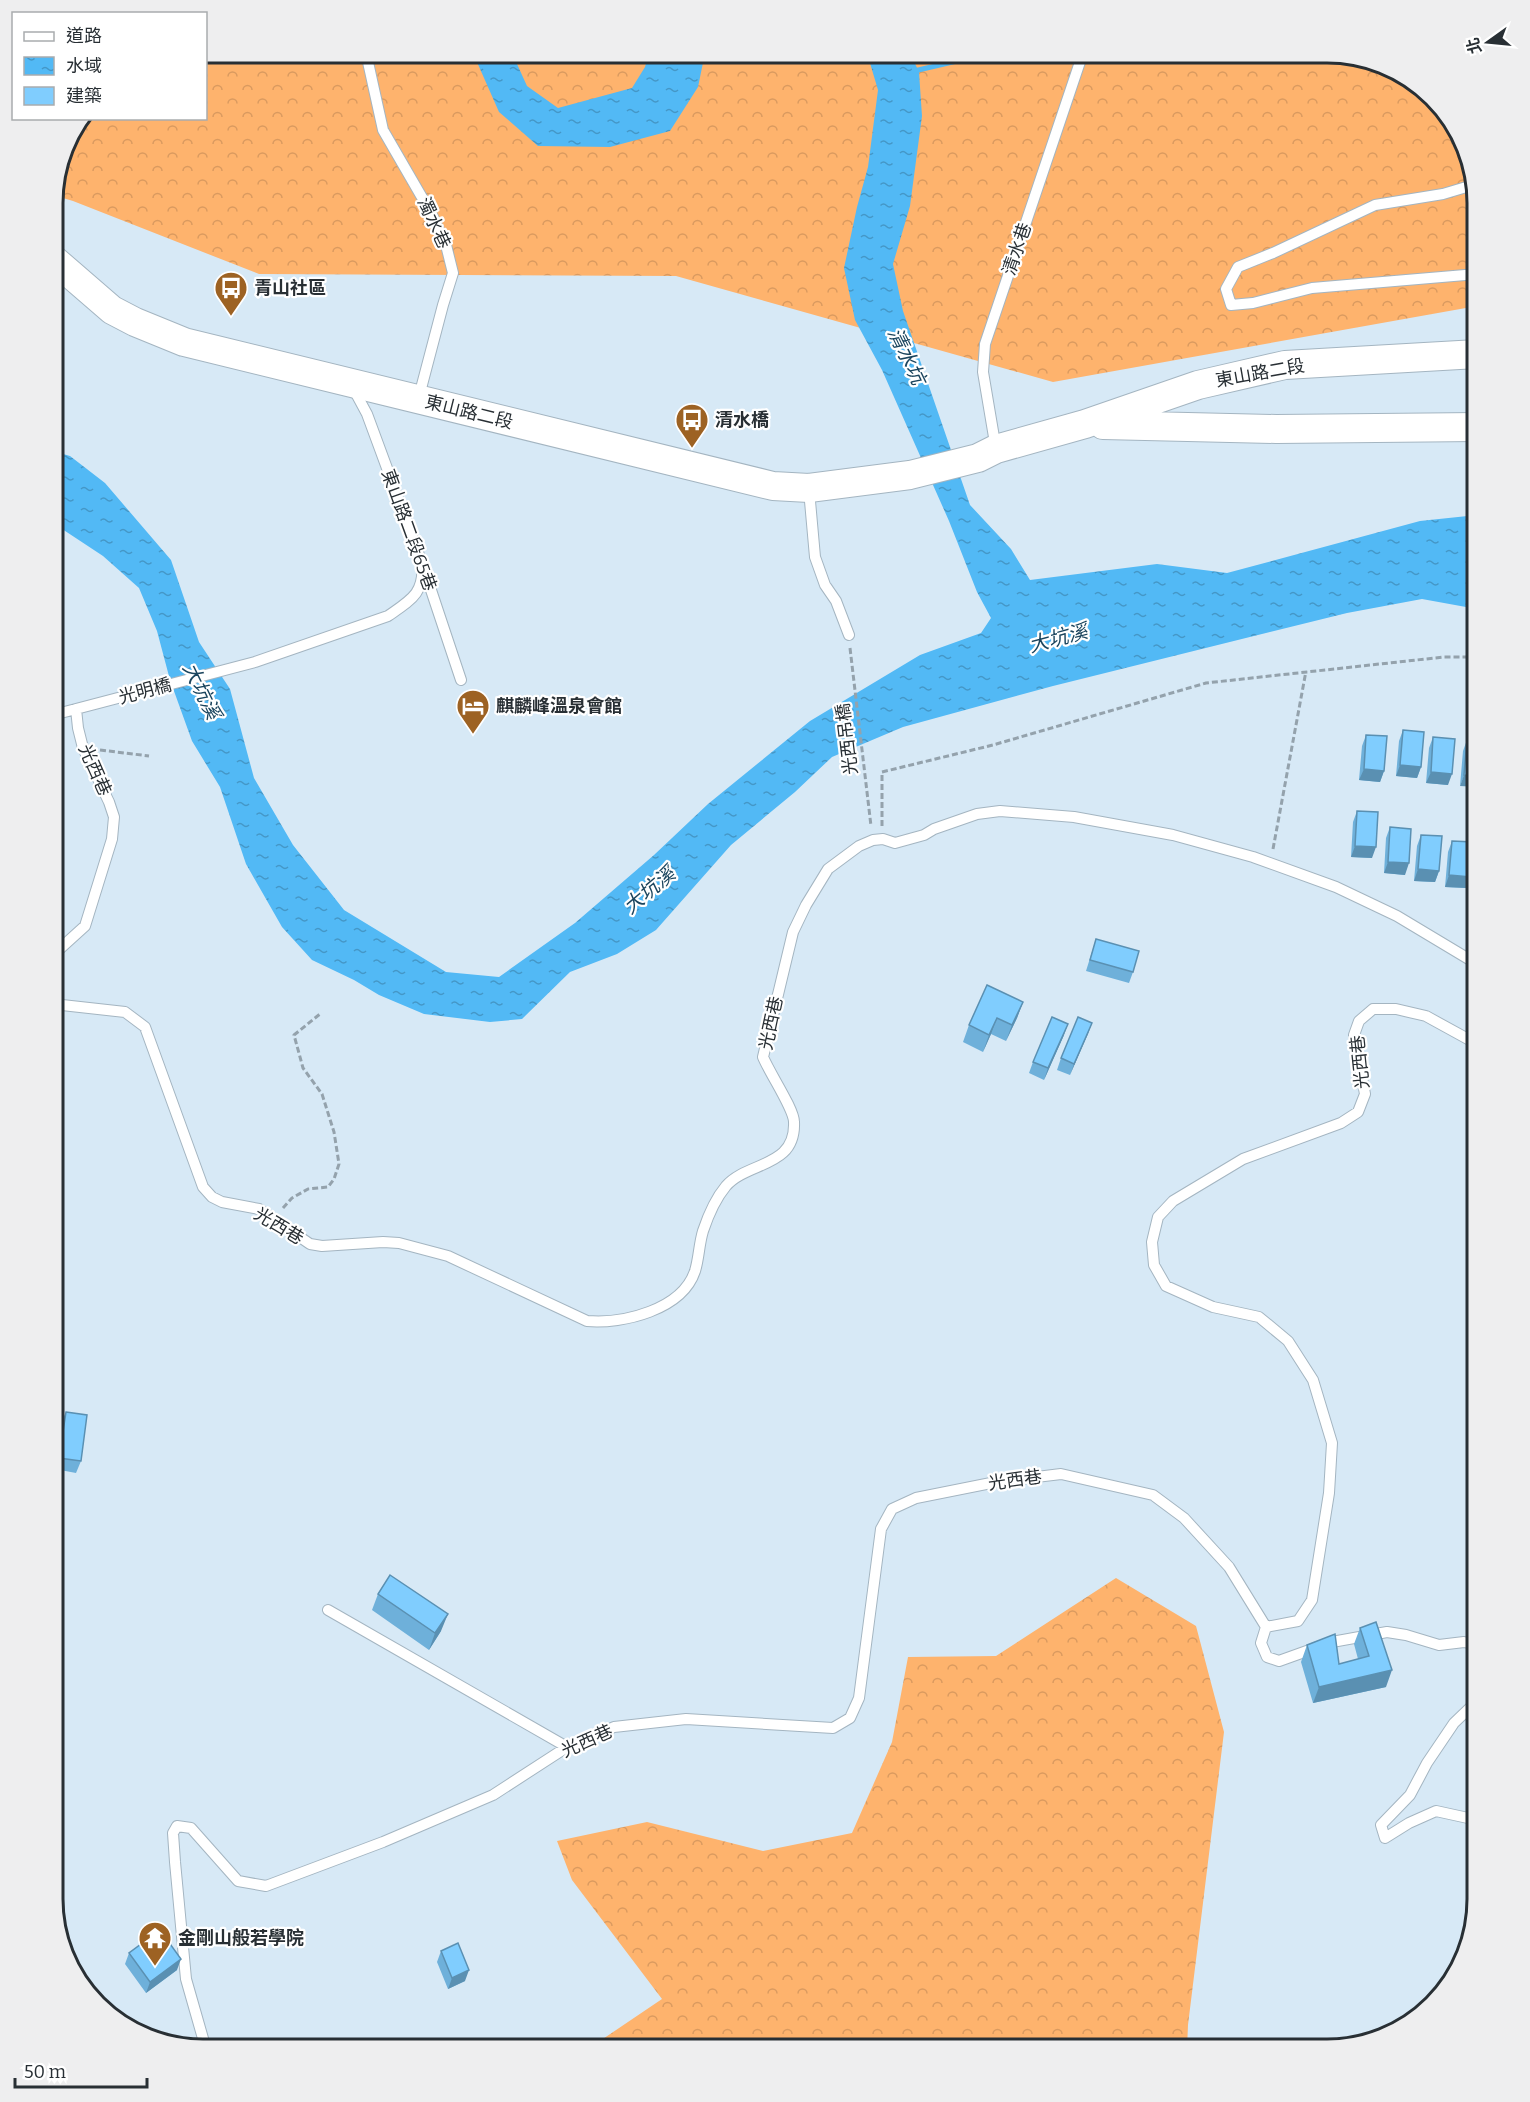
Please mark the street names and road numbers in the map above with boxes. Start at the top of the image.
street label: 濁水巷 [413,194,455,252]
street label: 清水巷 [998,220,1036,278]
street label: 東山路二段 [1214,354,1306,392]
street label: 東山路二段 [423,390,515,434]
street label: 東山路二段65巷 [377,466,441,594]
street label: 光明橋 [116,673,174,709]
street label: 光西吊橋 [832,702,862,776]
street label: 光西巷 [74,741,116,799]
street label: 光西巷 [755,994,787,1052]
street label: 光西巷 [1346,1034,1374,1090]
street label: 光西巷 [250,1203,308,1249]
street label: 光西巷 [987,1465,1043,1495]
street label: 光西巷 [558,1720,616,1762]

